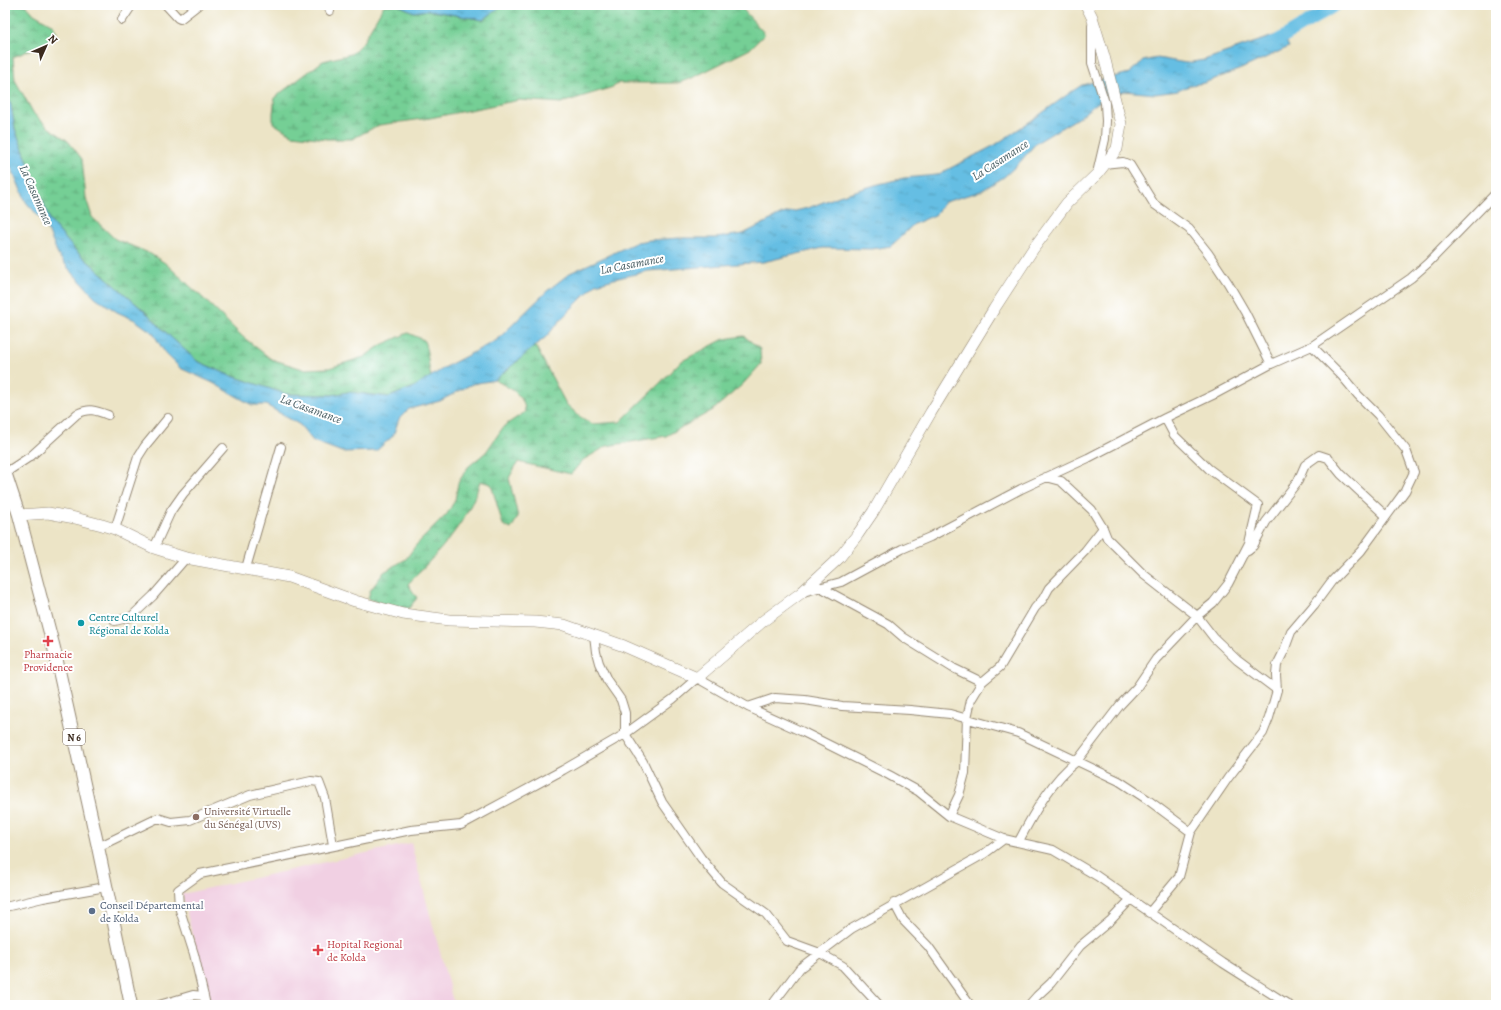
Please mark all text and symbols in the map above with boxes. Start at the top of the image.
north arrow [26,26,66,66]
text: N [45,31,61,47]
water label: La Casamance [969,135,1032,184]
water label: La Casamance [16,162,57,228]
water label: La Casamance [599,250,666,278]
water label: La Casamance [278,391,344,428]
place label: Centre Culturel Régional de Kolda [89,610,170,638]
marker: Centre Culturel Régional de Kolda [76,618,86,628]
marker: Pharmacie Providence [43,636,53,646]
place label: Pharmacie Providence [23,647,73,675]
road number: N 6 [63,729,85,745]
place label: Université Virtuelle du Sénégal (UVS) [204,804,291,832]
marker: Université Virtuelle du Sénégal (UVS) [191,812,201,822]
place label: Conseil Départemental de Kolda [100,898,204,926]
marker: Conseil Départemental de Kolda [87,906,97,916]
place label: Hopital Regional de Kolda [327,937,403,965]
marker: Hopital Regional de Kolda [312,944,324,956]

